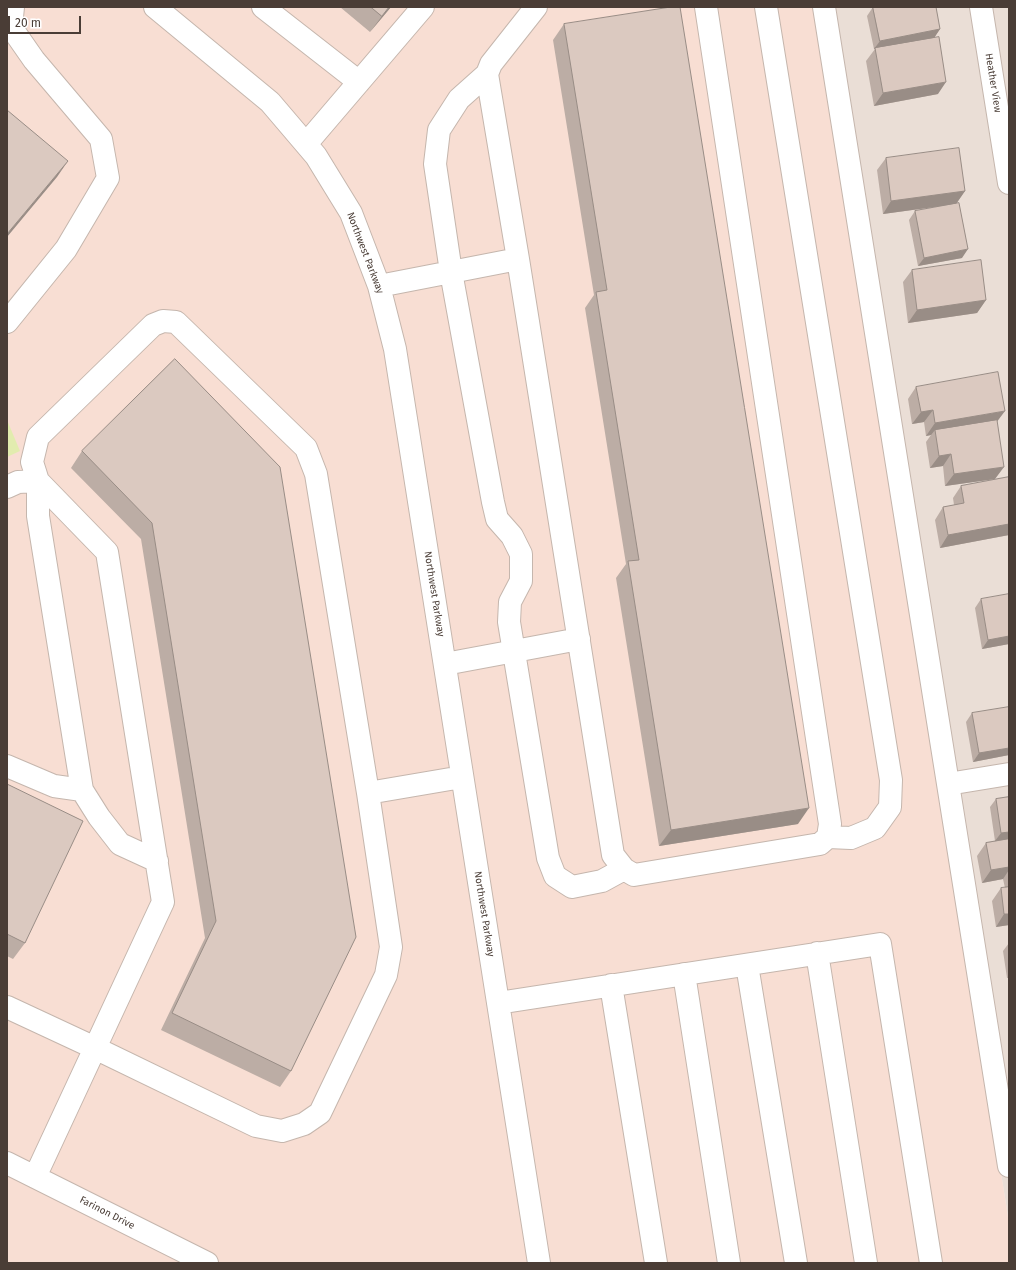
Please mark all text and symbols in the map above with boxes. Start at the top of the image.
scale bar [10,8,83,34]
text: 20 m [15,16,41,30]
street label: Heather View [982,52,1004,114]
street label: Northwest Parkway [344,210,386,296]
street label: Northwest Parkway [421,550,447,638]
street label: Northwest Parkway [471,870,497,958]
street label: Farinon Drive [78,1194,136,1232]

